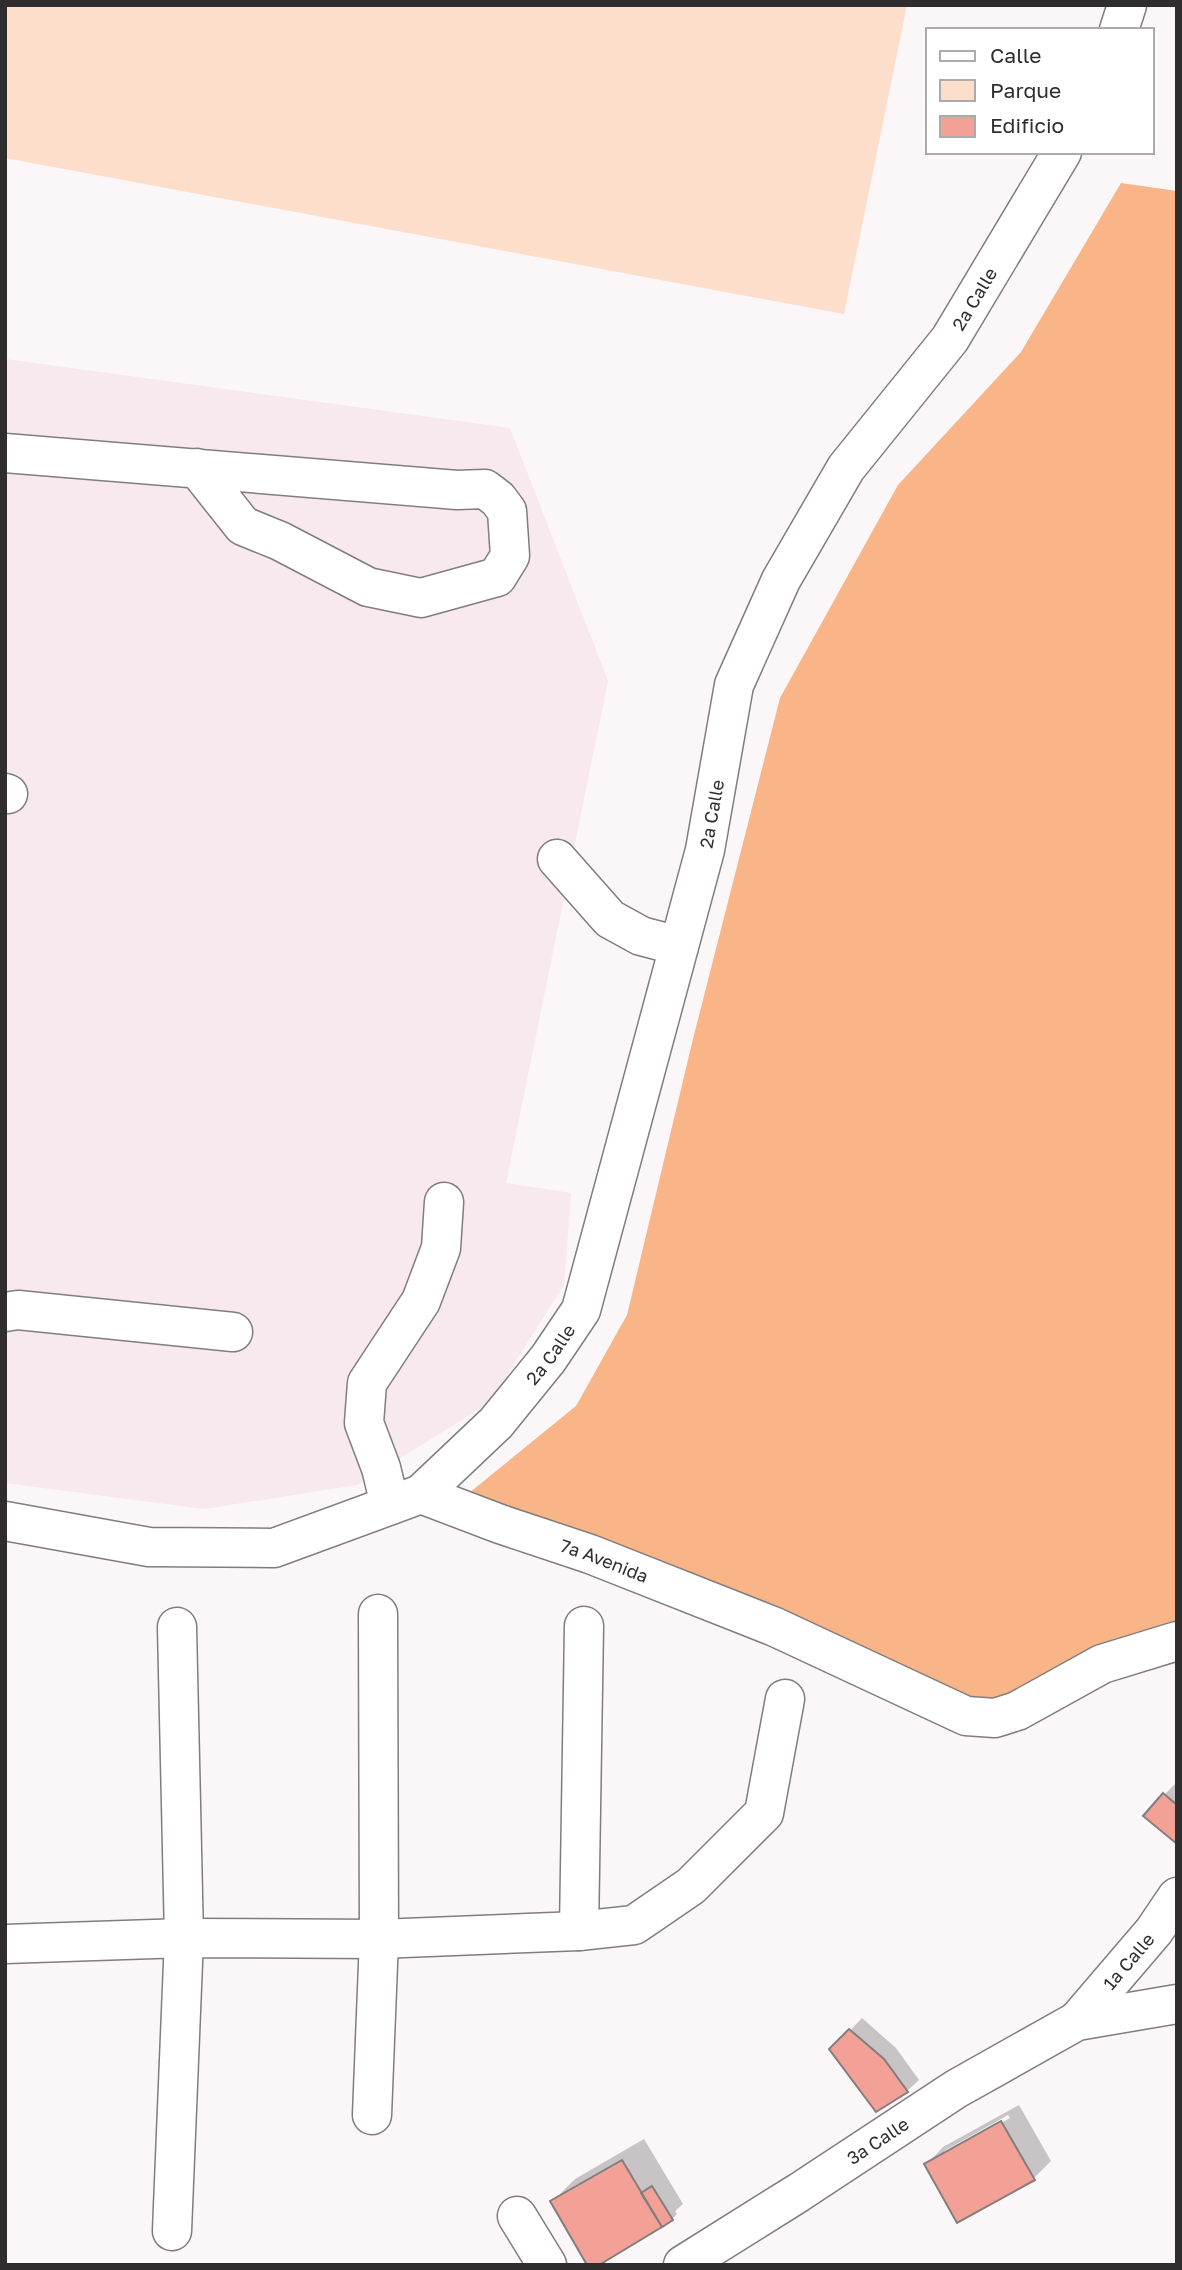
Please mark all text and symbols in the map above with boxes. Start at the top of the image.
legend [926,28,1154,154]
text: Calle [990,42,1042,68]
text: Parque [990,77,1061,103]
text: Edificio [990,112,1064,138]
street label: 2a Calle [947,263,1001,334]
street label: 2a Calle [695,778,728,850]
street label: 2a Calle [521,1320,579,1389]
street label: 7a Avenida [558,1534,652,1587]
street label: 1a Calle [1098,1928,1159,1994]
street label: 3a Calle [843,2112,913,2169]

